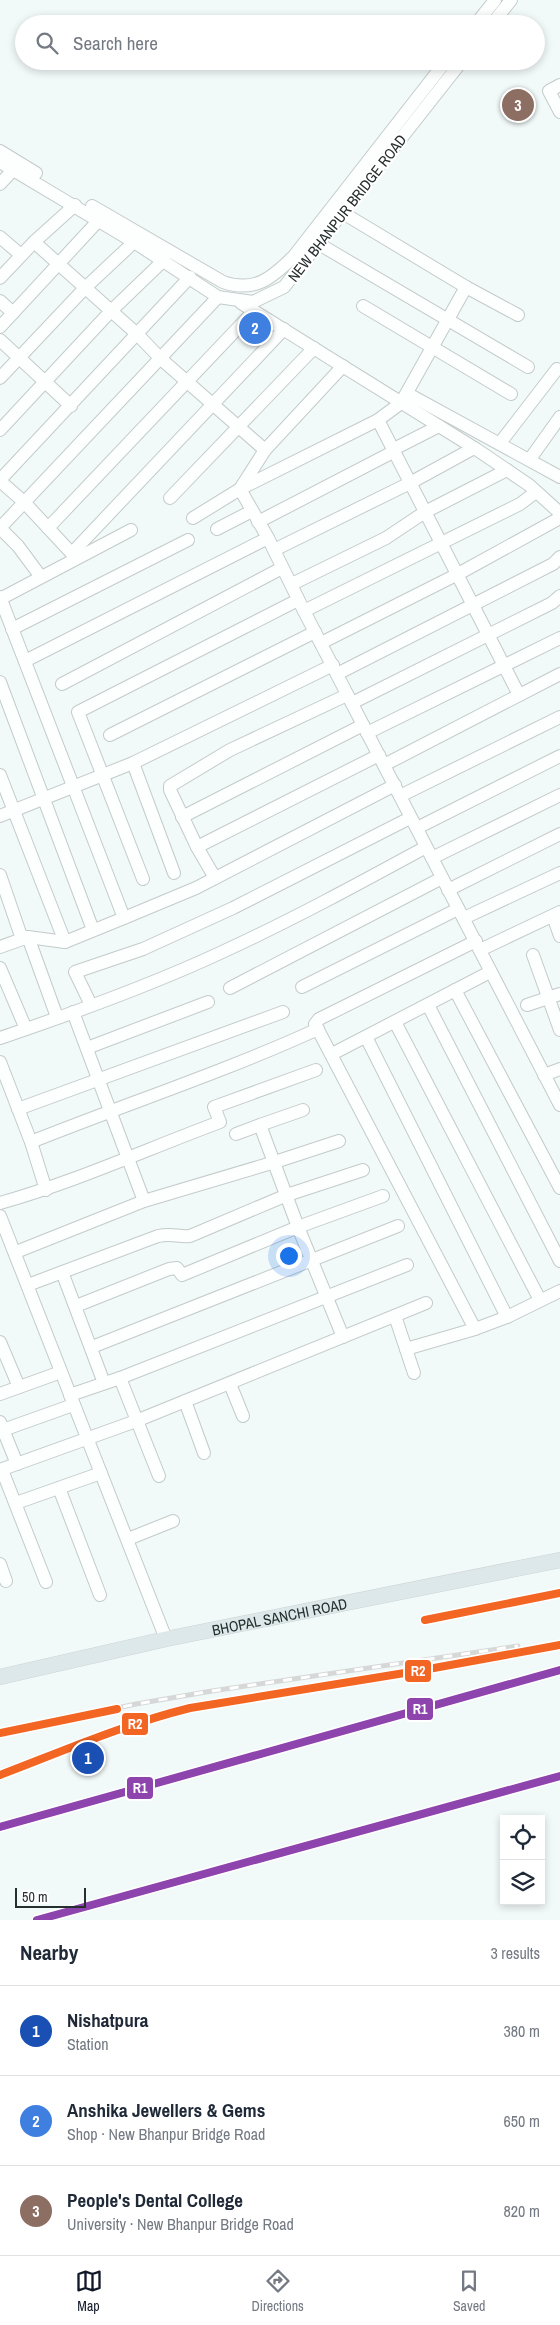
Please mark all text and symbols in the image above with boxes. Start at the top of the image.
search box [15,15,545,70]
icon: search [33,29,61,57]
text: Search here [73,30,158,56]
pin: 3 [502,86,534,124]
street label: NEW BHANPUR BRIDGE ROAD [283,130,411,286]
pin: 2 [239,309,271,347]
your location [276,1243,302,1269]
street label: BHOPAL SANCHI ROAD [210,1592,349,1640]
line badge: R2 [404,1659,432,1683]
text: R2 [411,1662,425,1680]
line badge: R1 [406,1697,434,1721]
text: R1 [413,1700,428,1718]
line badge: R2 [121,1712,149,1736]
text: R2 [128,1715,142,1733]
pin: 1 [72,1739,104,1777]
line badge: R1 [126,1776,154,1800]
text: R1 [133,1779,148,1797]
map controls [500,1815,545,1905]
button: locate [500,1815,545,1860]
button: layers [500,1860,545,1905]
scale bar [15,1885,86,1908]
text: 50 m [22,1888,48,1906]
text: Nearby [20,1938,78,1967]
text: 3 results [490,1942,540,1964]
text: Nishatpura [67,2007,148,2033]
text: 1 [32,2020,40,2042]
text: 380 m [504,2020,540,2042]
text: Station [67,2033,109,2055]
text: Anshika Jewellers & Gems [67,2097,265,2123]
text: 2 [32,2110,40,2132]
text: 650 m [504,2110,540,2132]
text: Shop · New Bhanpur Bridge Road [67,2123,265,2145]
text: People's Dental College [67,2187,243,2213]
text: 3 [32,2200,40,2222]
text: 820 m [504,2200,540,2222]
text: University · New Bhanpur Bridge Road [67,2213,294,2235]
tab: Map [75,2267,103,2315]
tab: Directions [252,2267,304,2315]
tab: Saved [453,2267,485,2315]

